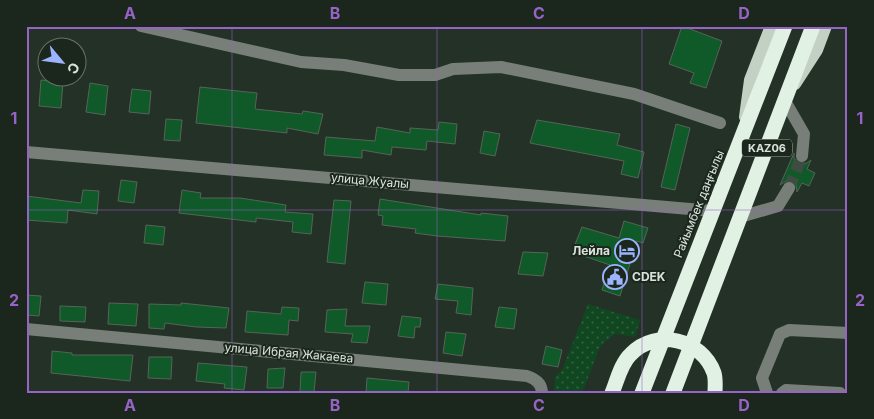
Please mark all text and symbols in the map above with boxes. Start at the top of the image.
text: A [124,3,136,23]
text: B [330,3,340,23]
text: C [533,3,545,23]
text: D [738,3,750,23]
north arrow [38,38,88,88]
text: С [64,60,84,77]
text: 1 [11,108,17,128]
text: 1 [857,108,863,128]
road number: KАZ06 [742,140,792,156]
street label: Райымбек даңғылы [670,148,727,260]
street label: улица Жуалы [330,170,410,191]
hotel icon: Лейла [614,238,640,264]
place label: Лейла [572,243,610,258]
public building icon: CDEK [602,264,628,290]
place label: CDEK [632,269,666,284]
text: 2 [9,290,19,310]
text: 2 [855,290,865,310]
street label: улица Ибрая Жакаева [224,339,354,366]
text: A [124,395,136,415]
text: B [330,395,340,415]
text: C [533,395,545,415]
text: D [738,395,750,415]

